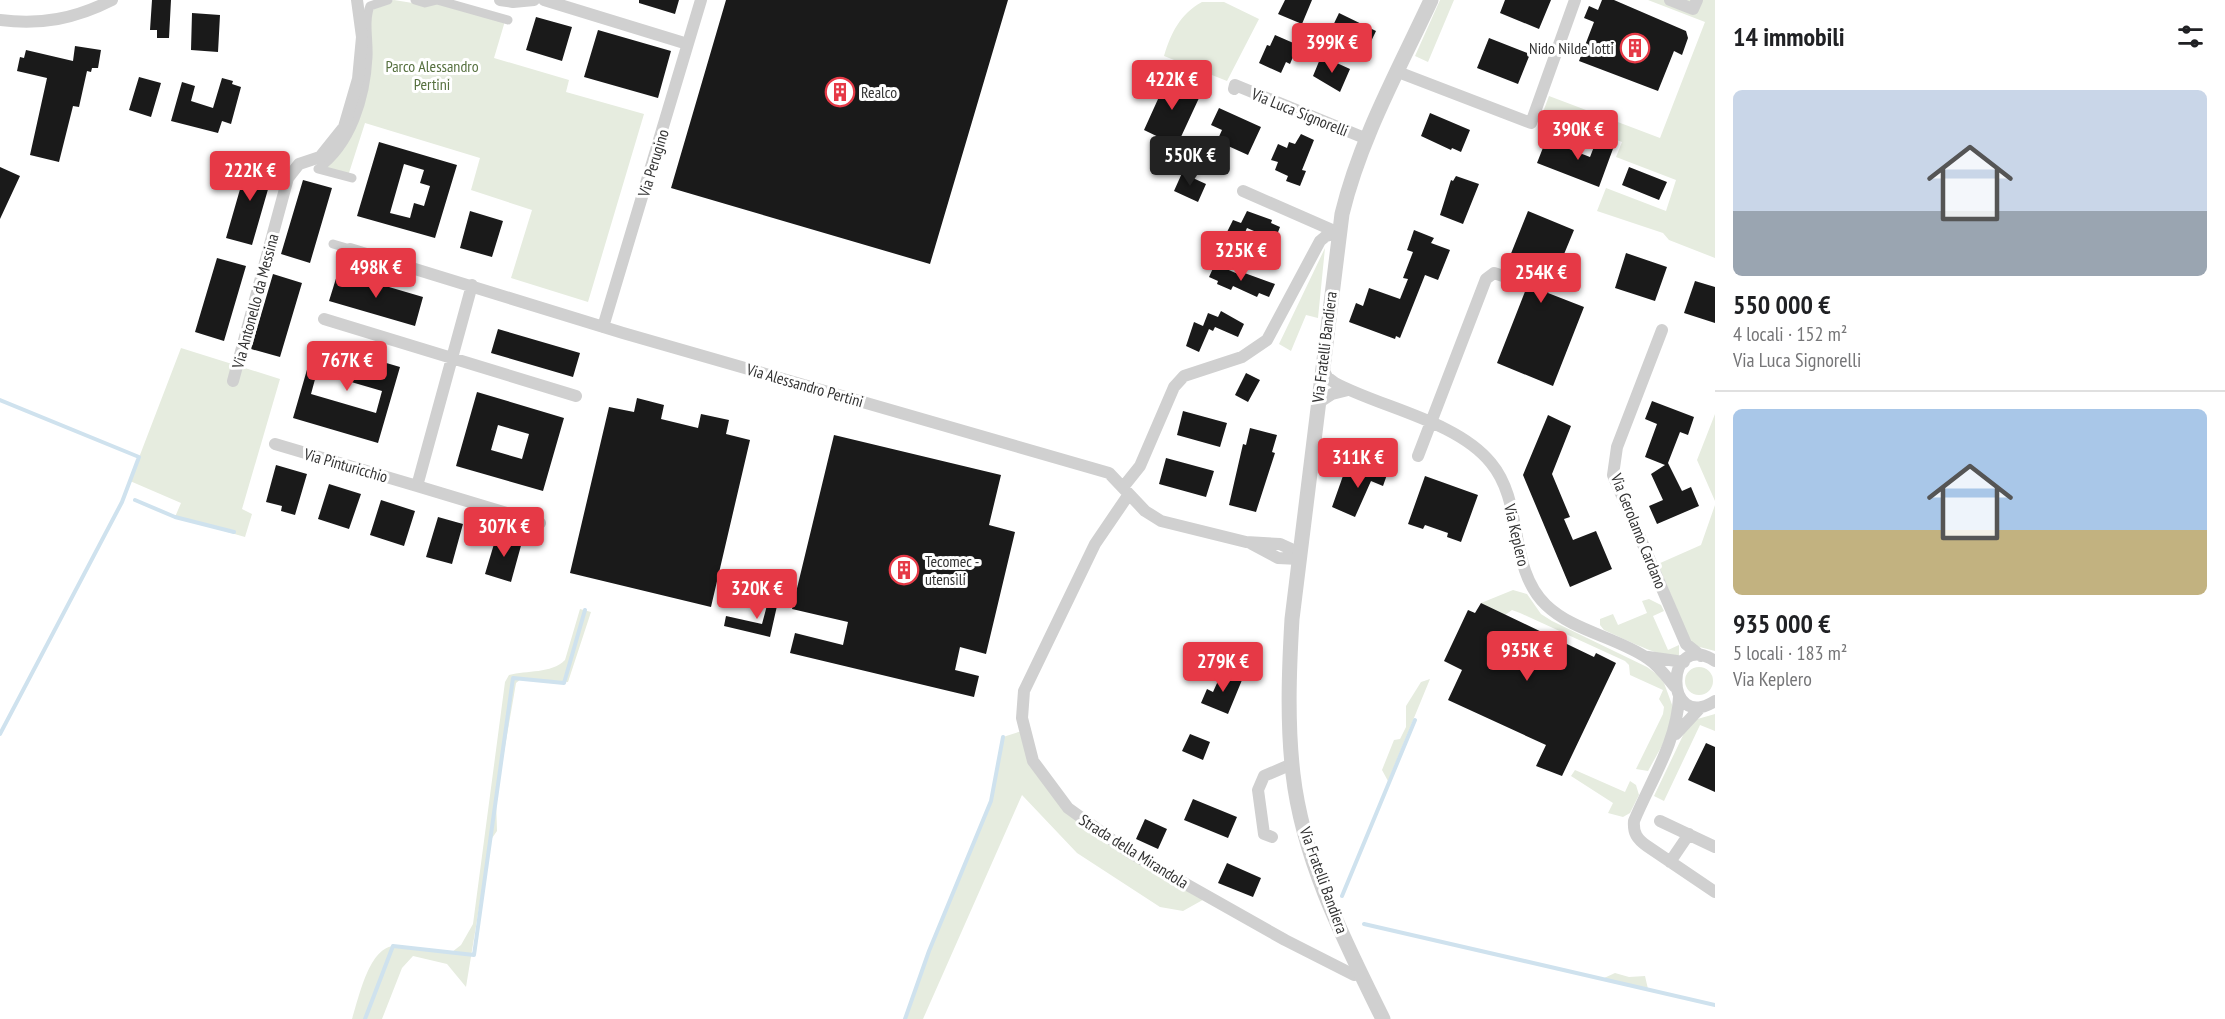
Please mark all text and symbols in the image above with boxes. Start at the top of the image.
text: 14 immobili [1733,20,1845,53]
icon: filters [2174,20,2207,53]
pin: 399K € [1283,23,1381,74]
text: 399K € [1306,29,1358,55]
building icon: Nido Nilde Iotti [1619,32,1651,64]
place label: Nido Nilde Iotti [1529,38,1614,58]
park label: Parco Alessandro Pertini [385,56,479,94]
pin: 422K € [1123,60,1221,111]
text: 422K € [1146,66,1198,92]
building icon: Realco [824,76,856,108]
place label: Realco [861,82,897,102]
street label: Via Luca Signorelli [1248,83,1351,140]
pin: 390K € [1529,110,1627,161]
text: 390K € [1552,116,1604,142]
street label: Via Perugino [633,127,673,200]
icon: home [1916,129,2024,237]
pin: 550K € [1141,136,1239,187]
text: 550K € [1164,142,1216,168]
pin: 222K € [201,151,299,202]
text: 222K € [224,157,276,183]
street label: Via Antonello da Messina [227,231,283,372]
pin: 325K € [1192,231,1290,282]
text: 325K € [1215,237,1267,263]
pin: 498K € [327,248,425,299]
pin: 254K € [1492,253,1590,304]
text: 498K € [350,254,402,280]
text: 254K € [1515,259,1567,285]
text: 550 000 € [1733,288,1831,321]
street label: Via Fratelli Bandiera [1307,290,1341,405]
text: 4 locali · 152 m² [1733,321,1847,347]
pin: 767K € [298,341,396,392]
text: 767K € [321,347,373,373]
text: Via Luca Signorelli [1733,347,1861,373]
street label: Via Alessandro Pertini [743,359,866,411]
pin: 311K € [1309,438,1407,489]
street label: Via Pinturicchio [301,443,390,487]
text: 311K € [1332,444,1384,470]
icon: home [1916,448,2024,556]
street label: Via Gerolamo Cardano [1606,470,1671,592]
street label: Via Keplero [1500,501,1534,568]
pin: 307K € [455,507,553,558]
text: 307K € [478,513,530,539]
place label: Tecomec - utensili [925,551,979,589]
building icon: Tecomec - utensili [888,554,920,586]
pin: 320K € [708,569,806,620]
text: 320K € [731,575,783,601]
text: 935 000 € [1733,607,1831,640]
pin: 935K € [1478,631,1576,682]
text: 935K € [1501,637,1553,663]
text: 5 locali · 183 m² [1733,640,1847,666]
pin: 279K € [1174,642,1272,693]
text: 279K € [1197,648,1249,674]
text: Via Keplero [1733,666,1812,692]
street label: Strada della Mirandola [1076,809,1192,893]
street label: Via Fratelli Bandiera [1295,823,1353,936]

